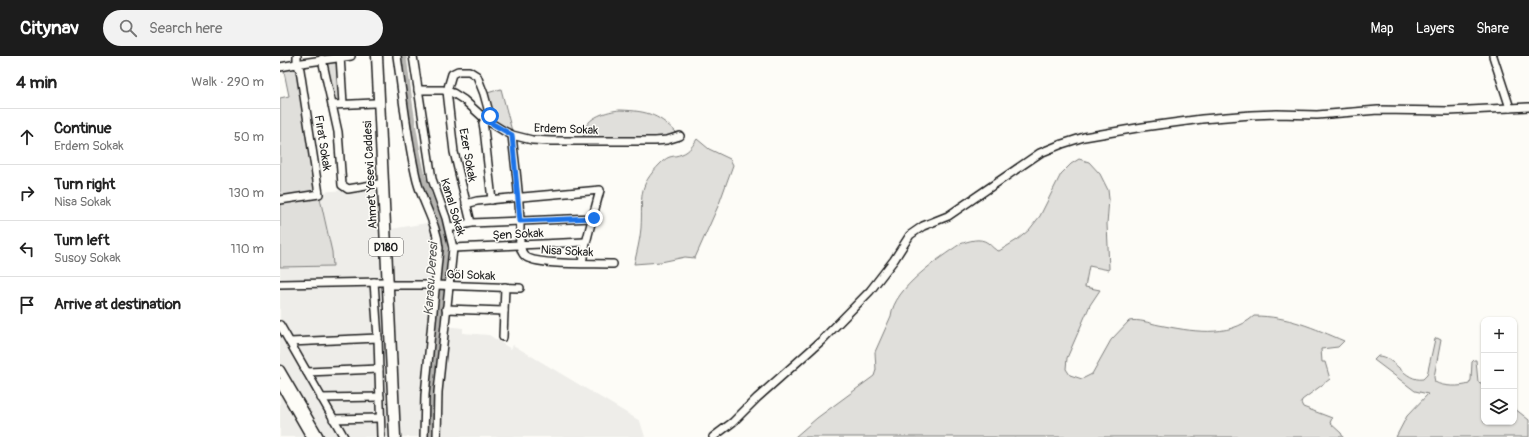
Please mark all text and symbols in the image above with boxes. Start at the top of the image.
search box [103,10,383,46]
text: Citynav [20,16,79,40]
icon: search [117,17,139,39]
text: Search here [149,19,222,38]
text: Map [1371,20,1394,37]
text: Layers [1416,20,1454,37]
text: Share [1476,20,1509,37]
text: 4 min [16,72,57,93]
text: Walk · 290 m [191,74,264,90]
route start [481,107,499,125]
street label: Fırat Sokak [311,114,334,172]
text: Continue [54,119,112,138]
street label: Ahmet Yesevi Caddesi [360,120,381,230]
street label: Erdem Sokak [534,121,598,138]
icon: ahead [16,126,38,148]
street label: Ezer Sokak [455,127,480,183]
text: 50 m [234,129,264,145]
text: Erdem Sokak [54,138,124,154]
text: Turn right [54,175,115,194]
street label: Kanal Sokak [437,177,468,238]
icon: right [16,182,38,204]
text: 130 m [228,185,264,201]
text: Nisa Sokak [54,194,111,210]
route end [585,209,603,227]
street label: Şen Sokak [492,226,544,243]
text: Turn left [54,231,110,250]
icon: left [16,238,38,260]
road number: D180 [369,238,403,256]
water label: Karasu Deresi [420,239,442,316]
text: 110 m [231,241,264,257]
street label: Nisa Sokak [540,243,594,260]
text: Susoy Sokak [54,250,121,266]
street label: Göl Sokak [446,267,496,284]
icon: arrive [16,294,38,316]
text: Arrive at destination [54,295,181,314]
map controls [1481,317,1517,425]
button: + [1481,317,1517,353]
button: − [1481,353,1517,389]
button: layers [1481,389,1517,425]

